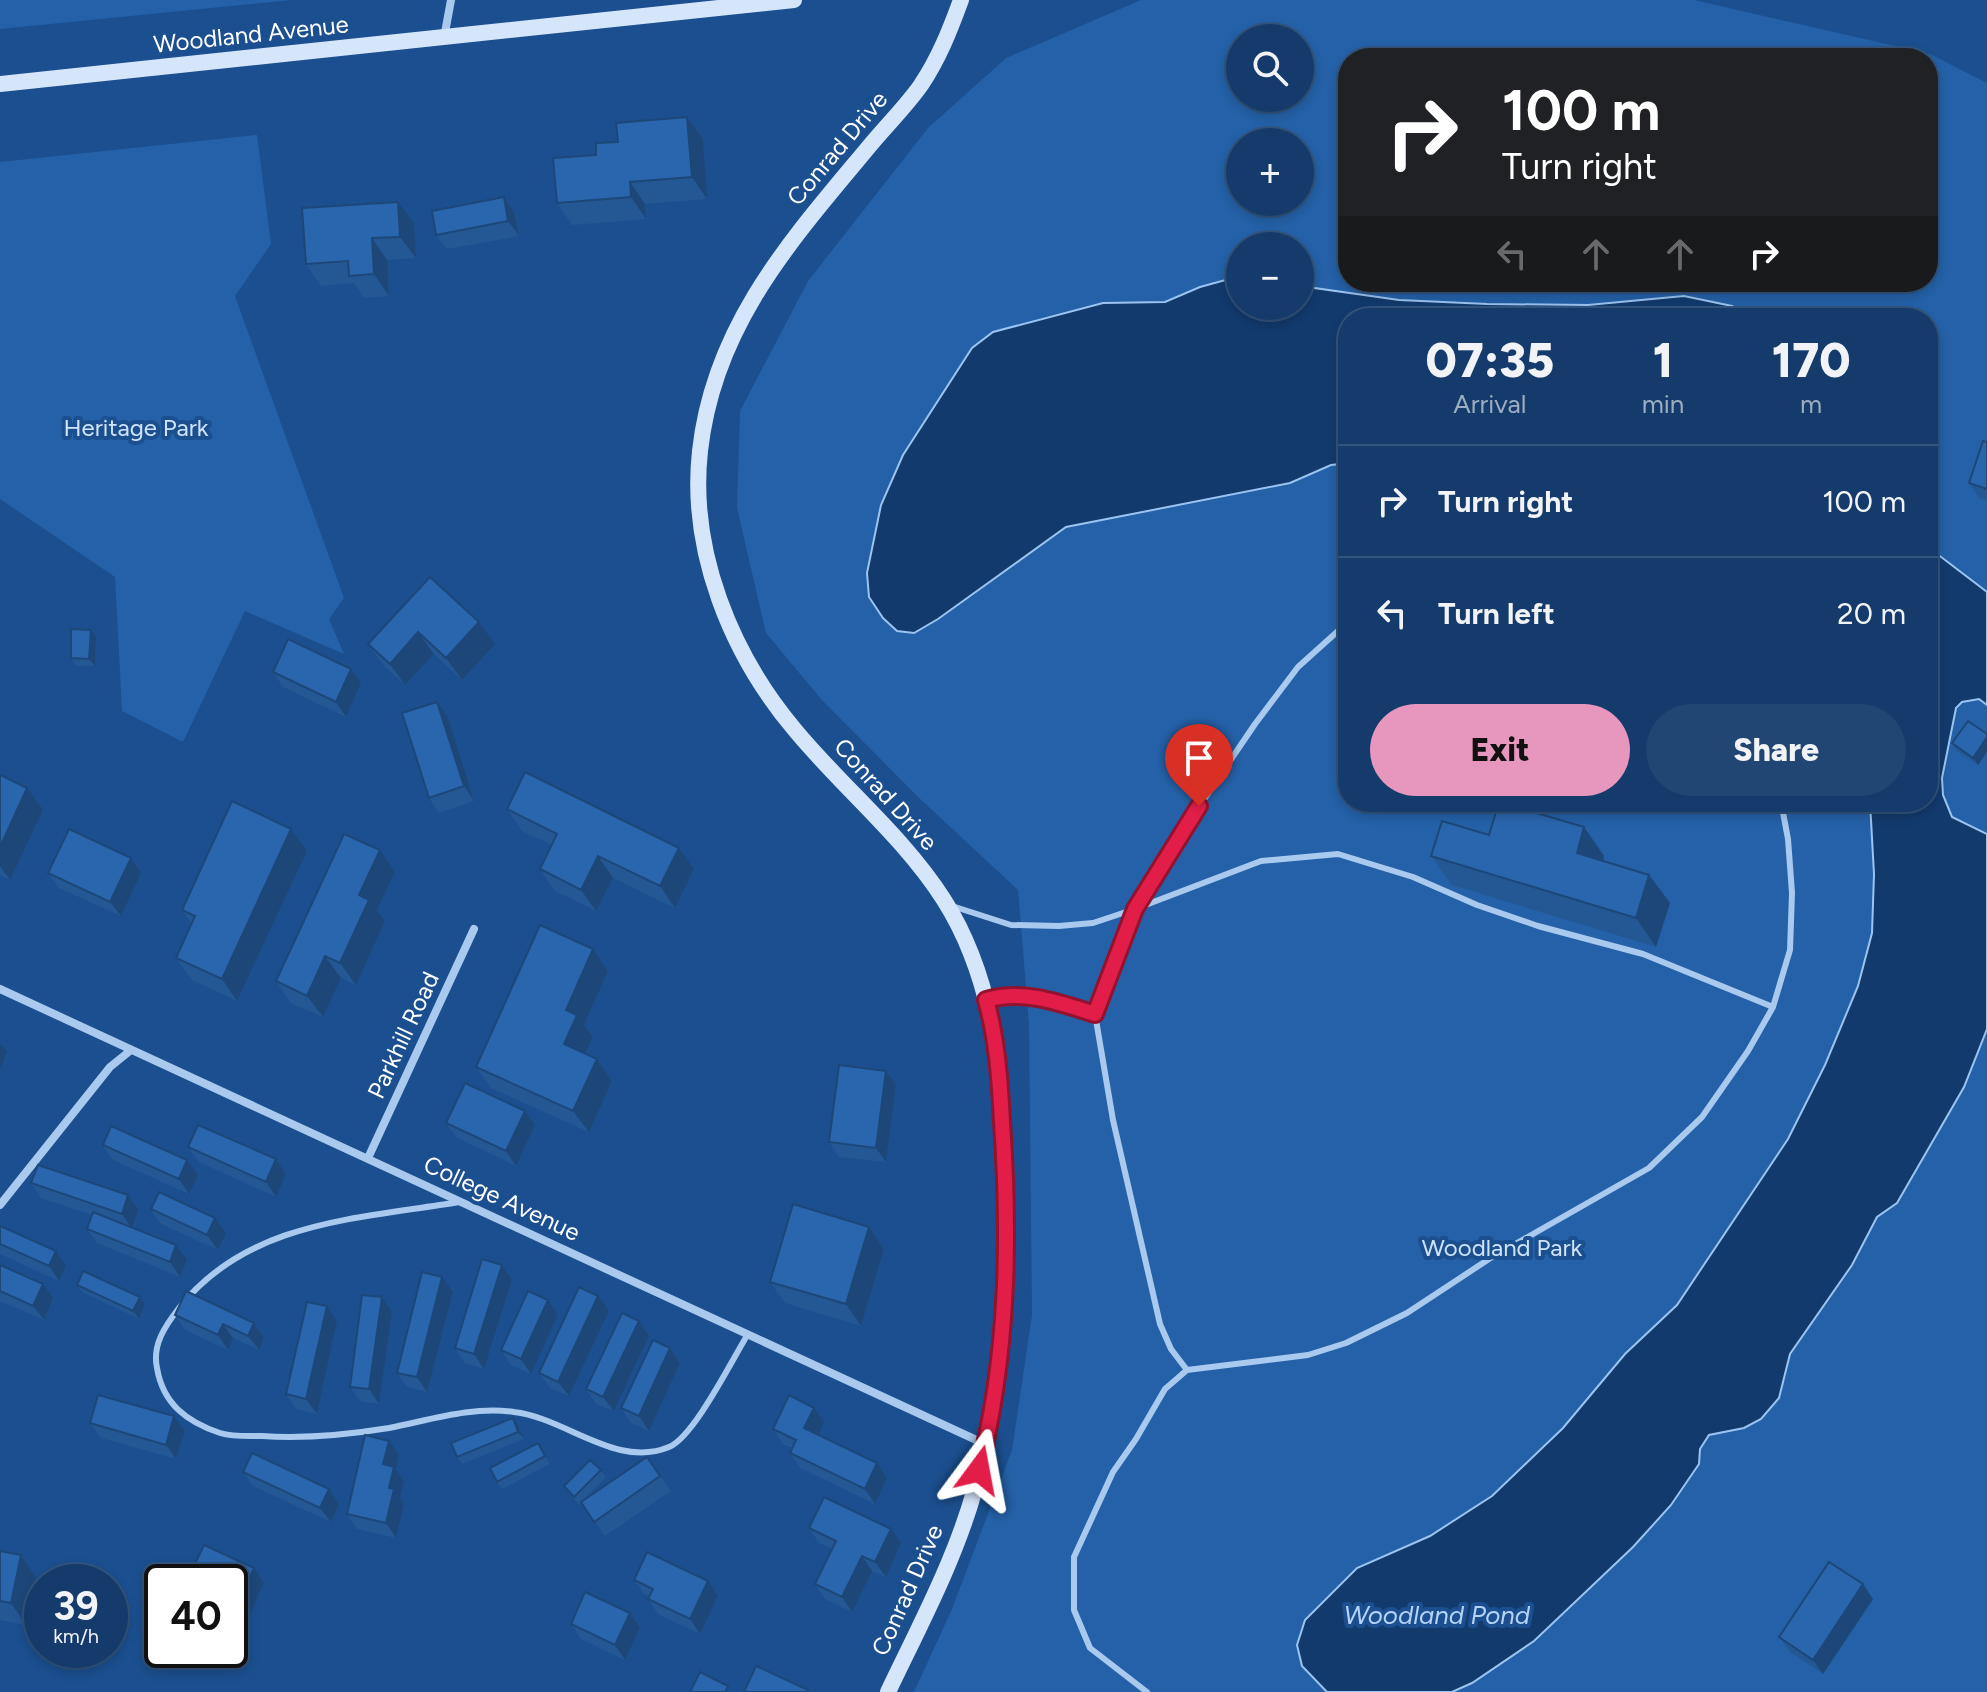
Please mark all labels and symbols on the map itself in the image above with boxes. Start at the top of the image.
street label: Woodland Avenue [152,9,350,59]
street label: Conrad Drive [781,85,893,211]
park label: Heritage Park [64,413,209,442]
pin [1165,724,1233,806]
street label: Conrad Drive [828,732,944,856]
street label: Parkhill Road [361,967,445,1103]
street label: College Avenue [419,1149,585,1247]
park label: Woodland Park [1422,1233,1583,1262]
position arrow [937,1428,1021,1512]
street label: Conrad Drive [865,1520,949,1660]
speed limit sign: 40 [144,1564,248,1668]
water label: Woodland Pond [1344,1599,1531,1631]

